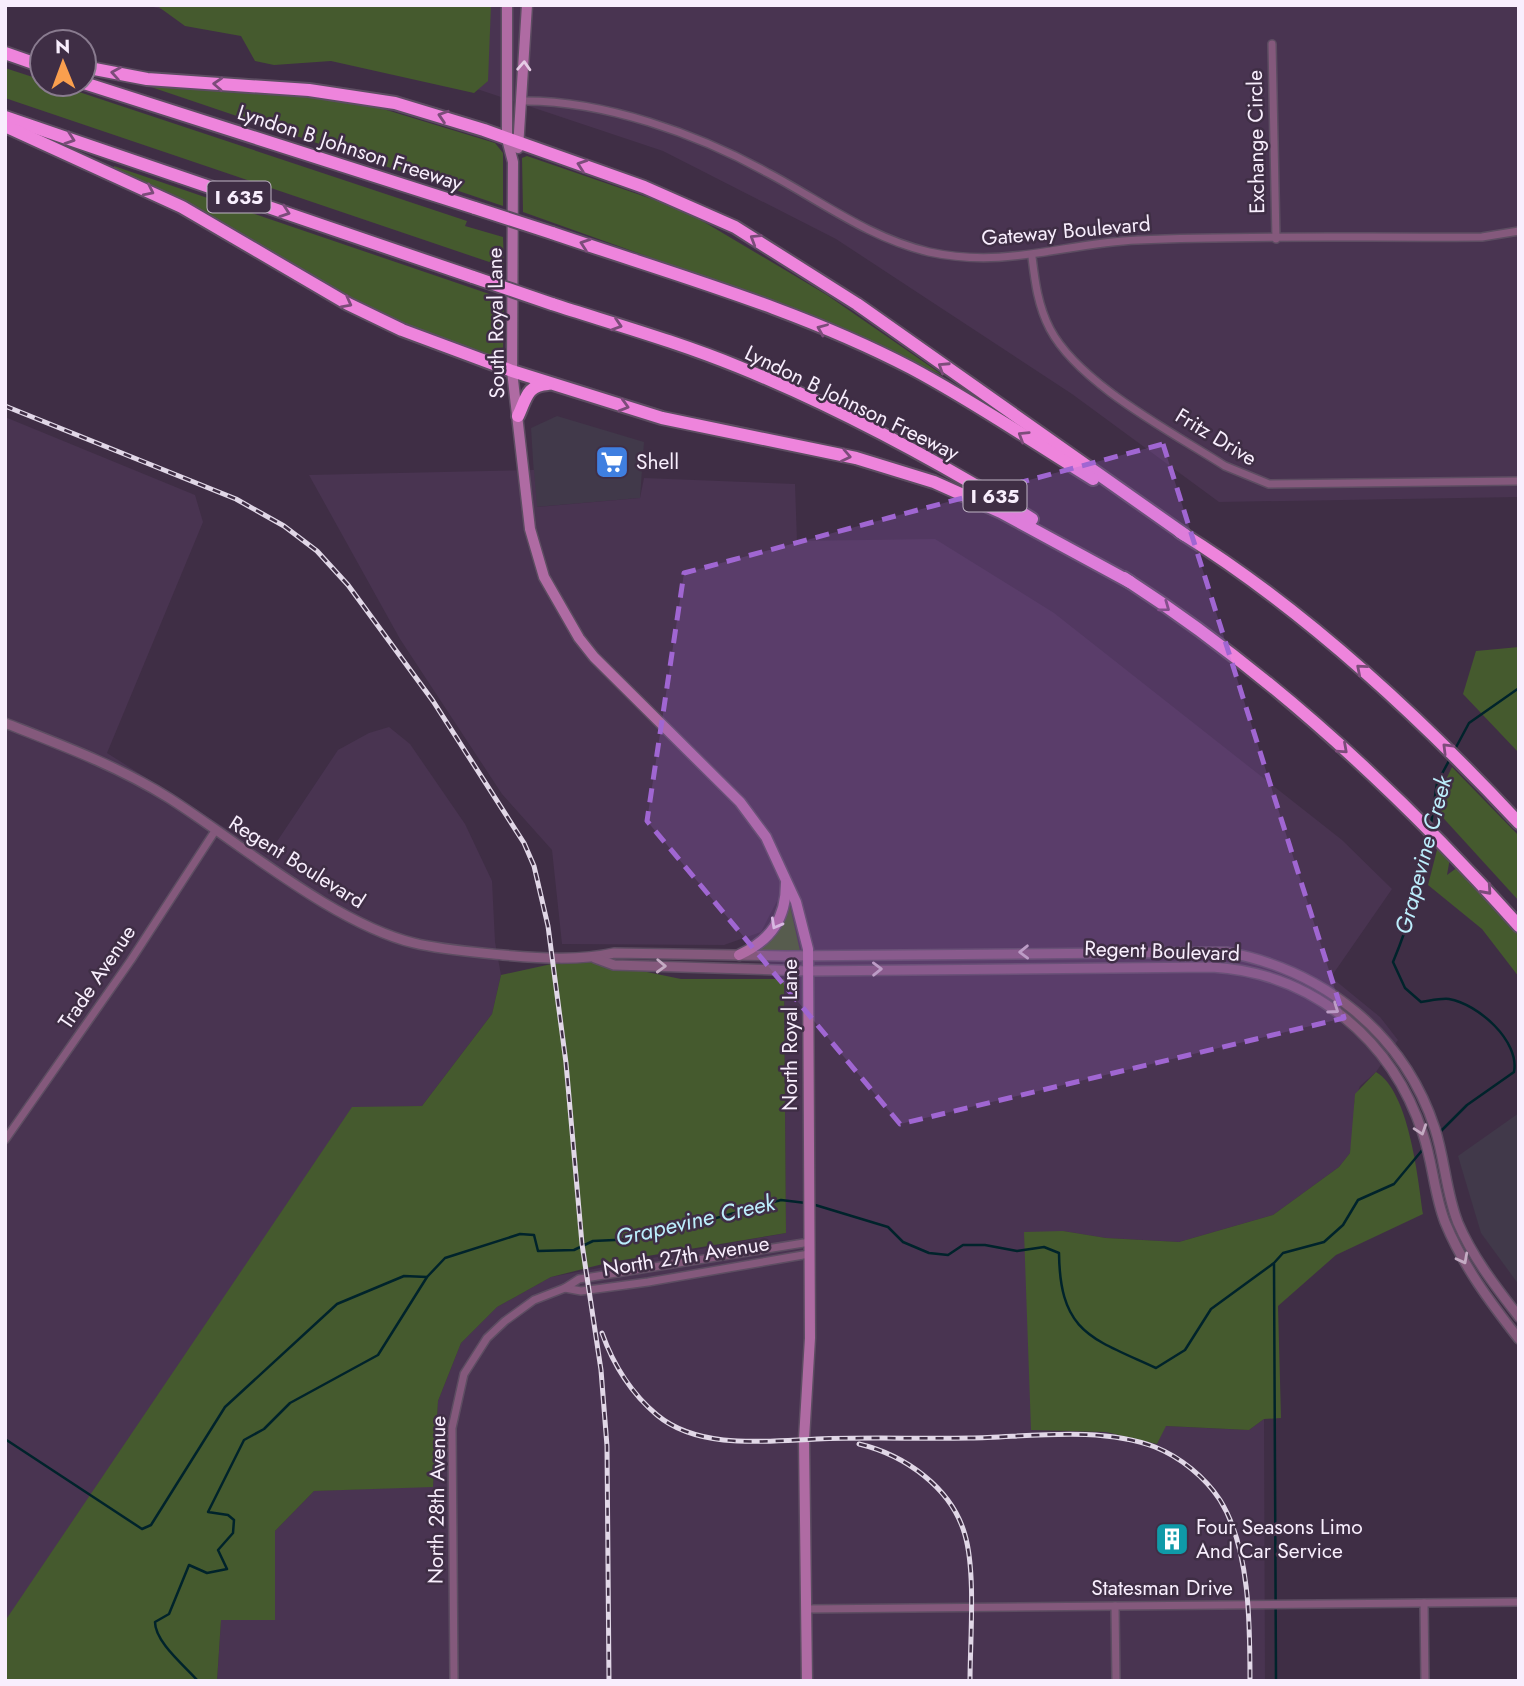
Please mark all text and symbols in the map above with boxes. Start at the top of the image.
north arrow [28,28,98,98]
text: N [55,33,70,60]
one-way arrow [516,60,531,71]
one-way arrow [110,66,121,81]
street label: Exchange Circle [1240,70,1272,214]
one-way arrow [212,77,223,92]
street label: Lyndon B Johnson Freeway [234,97,467,199]
one-way arrow [437,110,449,125]
one-way arrow [63,131,75,145]
one-way arrow [576,159,589,173]
one-way arrow [142,182,154,196]
road number: I 635 [208,182,270,212]
one-way arrow [279,204,291,219]
street label: Gateway Boulevard [980,209,1152,253]
one-way arrow [750,234,763,247]
one-way arrow [579,238,591,252]
street label: South Royal Lane [480,247,512,399]
one-way arrow [340,295,352,308]
one-way arrow [610,317,622,331]
one-way arrow [817,323,829,337]
street label: Lyndon B Johnson Freeway [740,338,965,468]
one-way arrow [938,362,951,375]
one-way arrow [618,398,630,413]
street label: Fritz Drive [1170,401,1263,473]
one-way arrow [1017,431,1030,444]
supermarket icon: Shell [593,443,631,481]
place label: Shell [636,447,679,477]
one-way arrow [840,447,852,462]
road number: I 635 [964,481,1026,512]
one-way arrow [1157,599,1170,611]
one-way arrow [1356,665,1369,677]
one-way arrow [1335,741,1348,753]
one-way arrow [1442,743,1455,756]
water label: Grapevine Creek [1386,771,1461,938]
street label: Regent Boulevard [223,808,371,916]
one-way arrow [1479,882,1491,895]
one-way arrow [771,916,785,929]
street label: Trade Avenue [51,919,143,1035]
street label: Regent Boulevard [1084,933,1240,969]
one-way arrow [1018,944,1028,960]
one-way arrow [655,959,666,974]
street label: North Royal Lane [775,959,805,1111]
one-way arrow [873,961,883,977]
one-way arrow [1326,1001,1339,1013]
one-way arrow [1413,1123,1427,1135]
water label: Grapevine Creek [612,1185,779,1255]
street label: North 27th Avenue [601,1228,772,1284]
one-way arrow [1455,1252,1468,1264]
street label: North 28th Avenue [421,1415,453,1585]
place label: Four Seasons Limo And Car Service [1196,1512,1363,1566]
building icon: Four Seasons Limo And Car Service [1153,1520,1191,1558]
street label: Statesman Drive [1091,1573,1233,1603]

